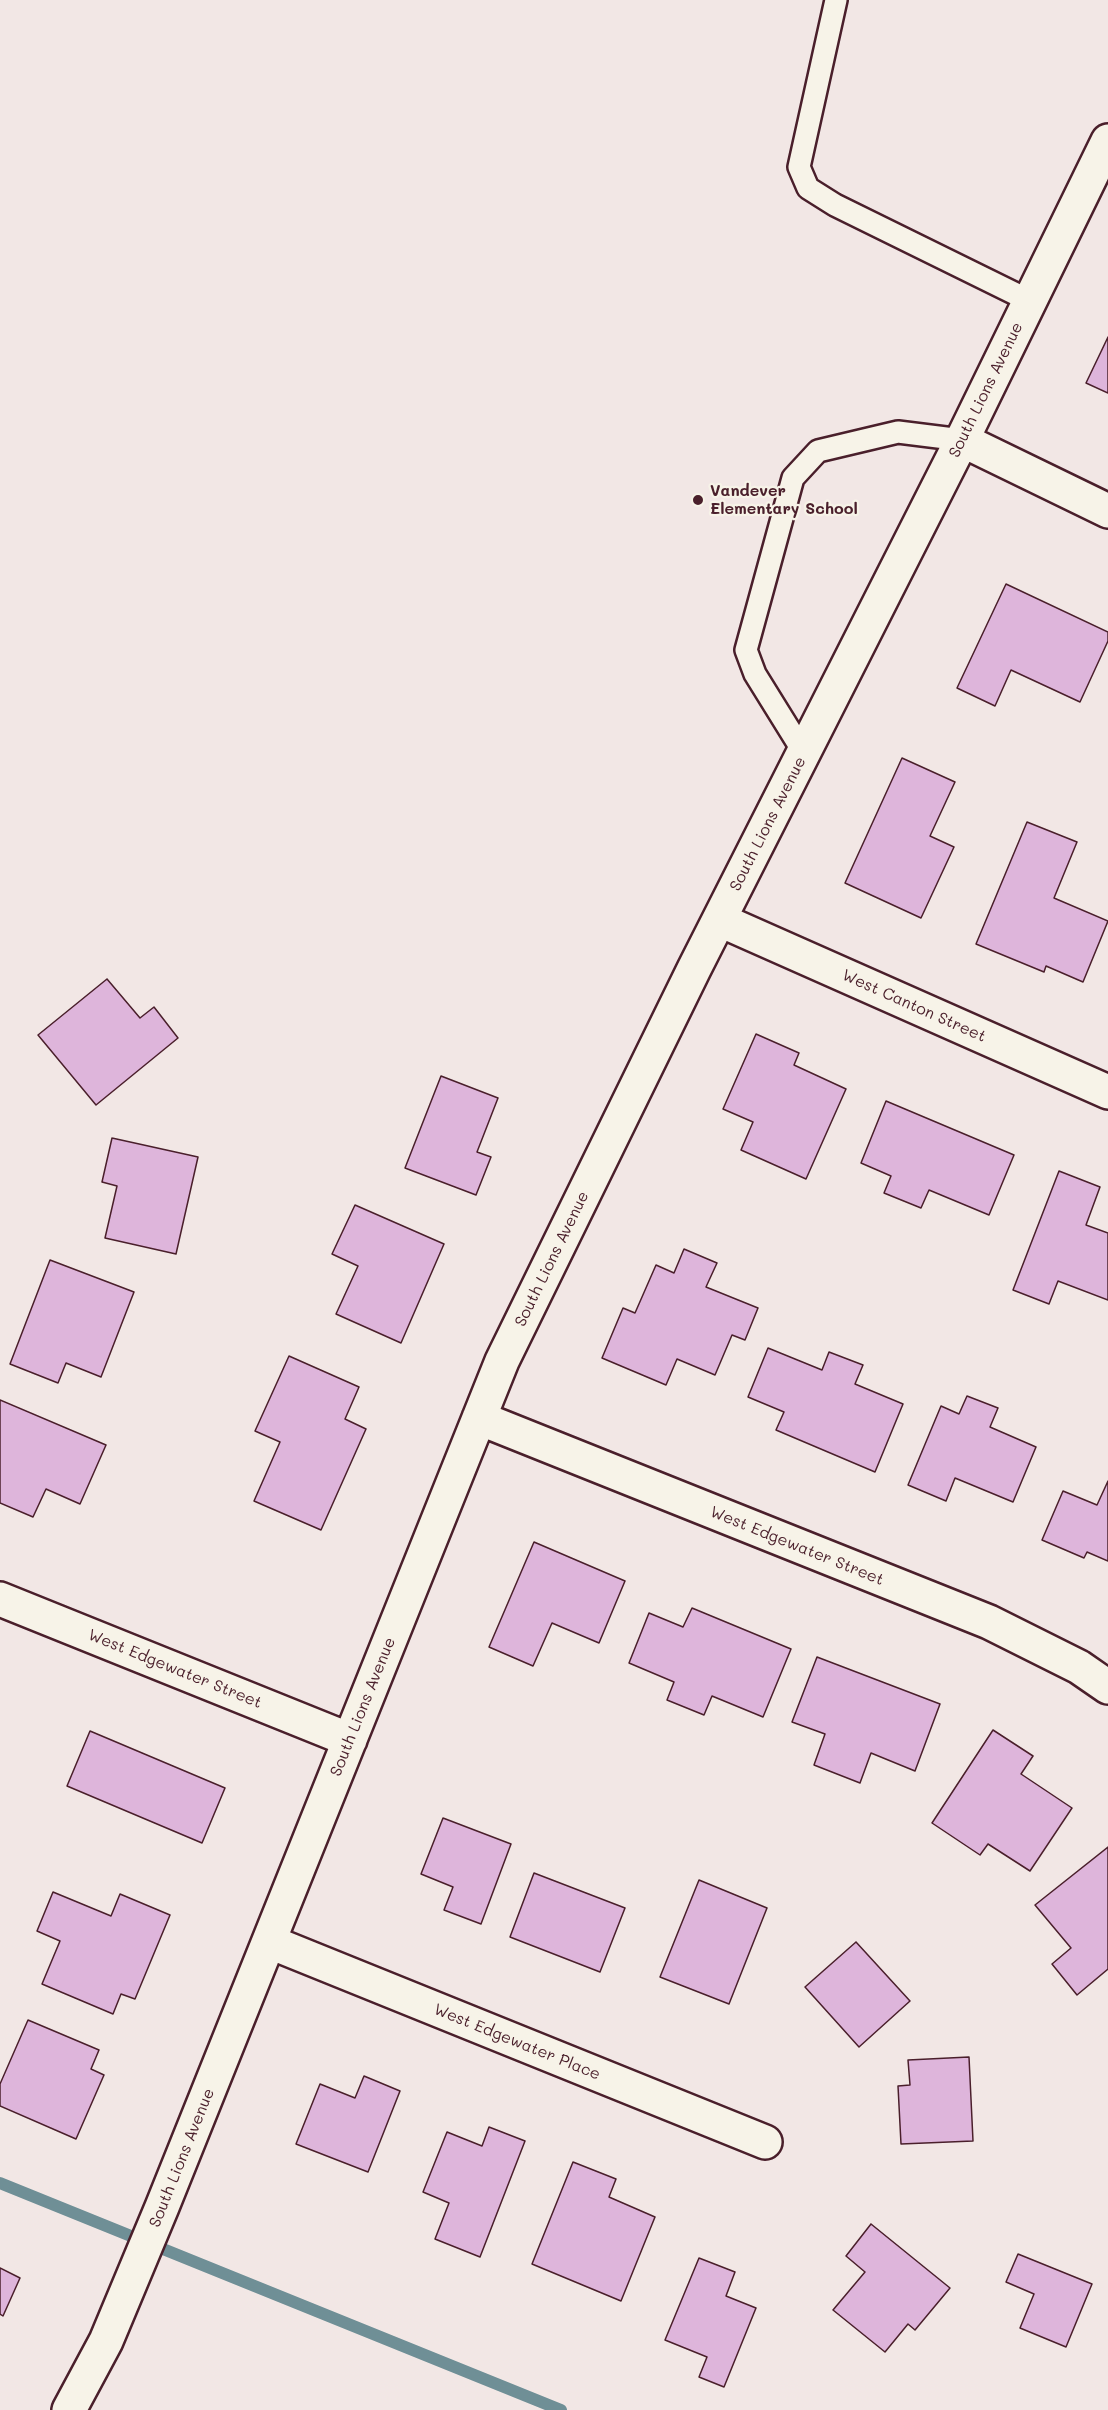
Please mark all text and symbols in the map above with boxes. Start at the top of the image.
street label: South Lions Avenue [945,319,1027,461]
place label: Vandever Elementary School [710,481,858,519]
marker: Vandever Elementary School [691,493,705,507]
street label: South Lions Avenue [726,754,810,894]
street label: West Canton Street [839,966,989,1046]
street label: South Lions Avenue [511,1188,593,1330]
street label: West Edgewater Street [707,1502,887,1590]
street label: West Edgewater Street [85,1625,265,1713]
street label: South Lions Avenue [326,1635,400,1779]
street label: West Edgewater Place [431,2000,603,2084]
street label: South Lions Avenue [145,2086,219,2230]

